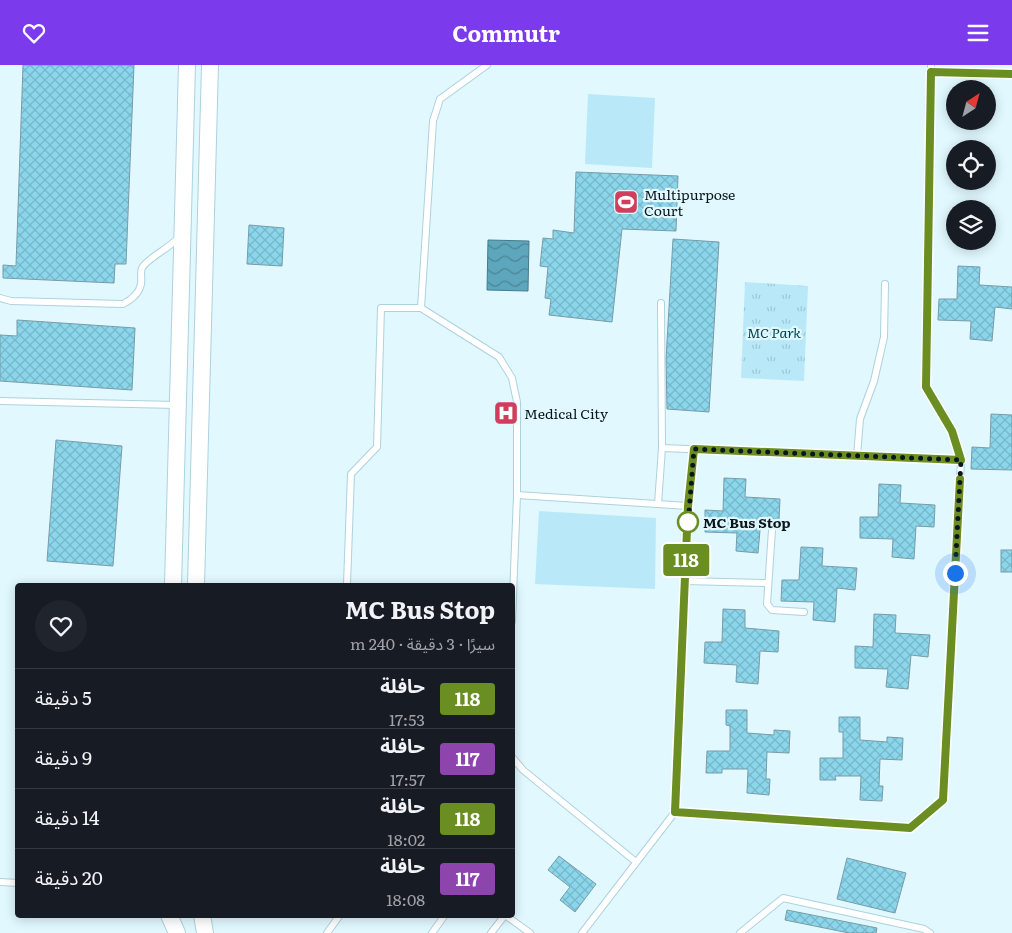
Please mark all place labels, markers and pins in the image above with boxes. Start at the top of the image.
place label: Multipurpose Court [644,184,735,220]
sports icon: Multipurpose Court [613,189,639,215]
hospital icon: Medical City [493,400,519,426]
place label: Medical City [524,403,609,423]
marker: MC Bus Stop [677,511,699,533]
place label: MC Bus Stop [703,512,790,532]

